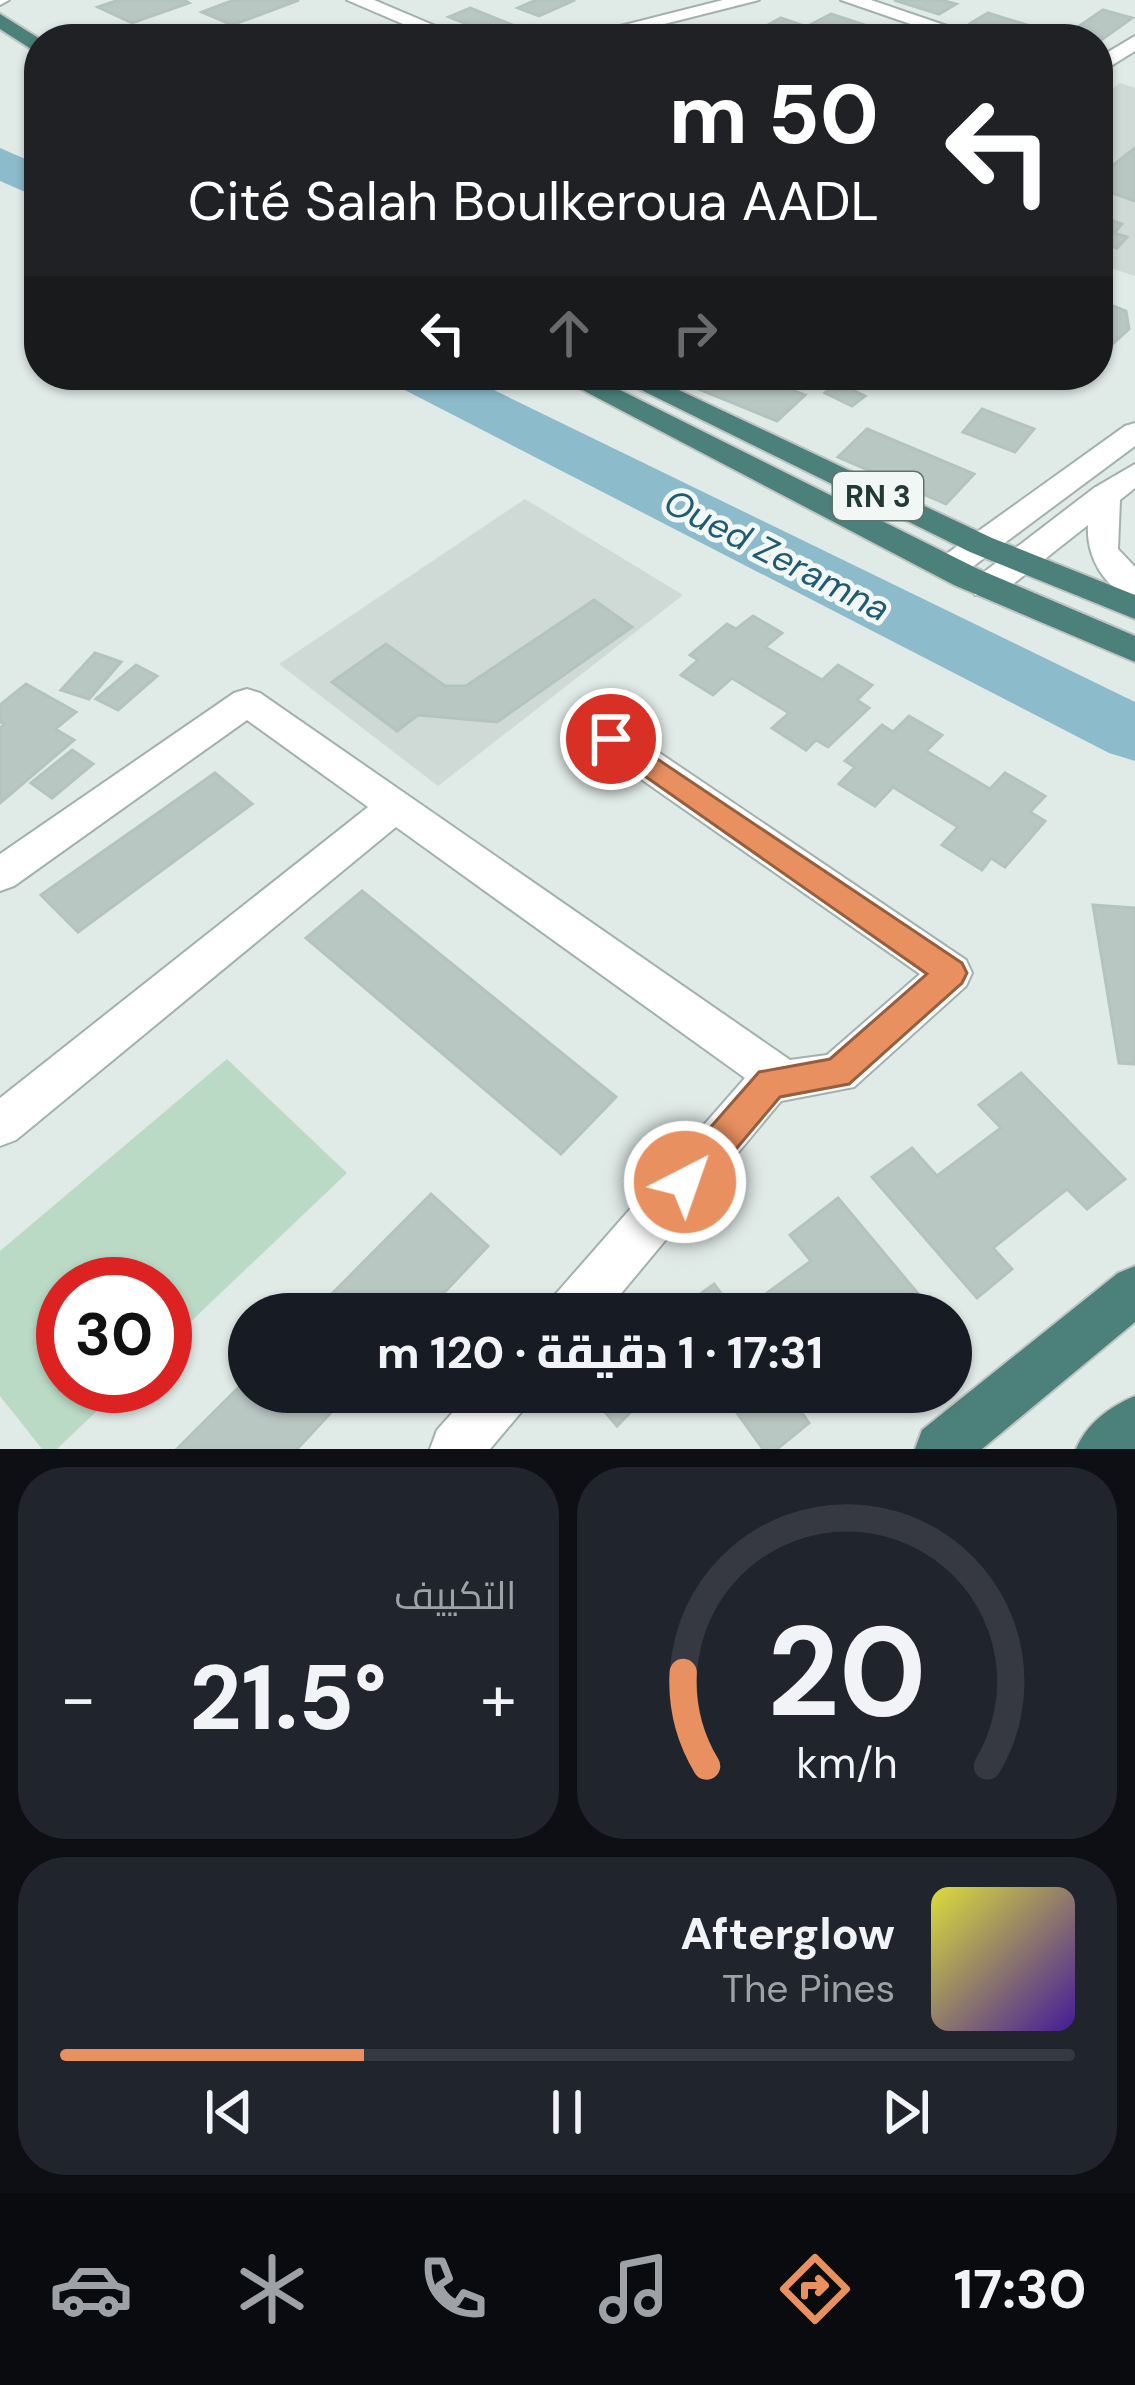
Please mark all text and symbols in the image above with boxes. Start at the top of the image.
text: 50 m [669,60,879,169]
icon: left [921,72,1077,228]
text: Cité Salah Boulkeroua AADL [188,166,879,237]
icon: left [410,300,476,366]
icon: ahead [536,300,602,366]
icon: right [662,300,728,366]
road number: RN 3 [833,472,923,520]
water label: Oued Zeramna [656,478,898,632]
pin [560,688,662,790]
icon: arrive [578,706,644,772]
position arrow [622,1119,748,1245]
speed limit sign: 30 [36,1257,192,1413]
text: 17:31 · 1 دقيقة · 120 m [377,1323,823,1382]
text: التكييف [394,1570,517,1621]
text: 20 [767,1591,926,1754]
text: 21.5° [190,1640,387,1757]
text: − [60,1656,96,1741]
text: + [480,1656,517,1741]
text: km/h [796,1735,897,1791]
text: Afterglow [680,1904,895,1963]
text: The Pines [722,1963,895,2014]
icon: previous [196,2079,262,2145]
icon: pause [534,2079,600,2145]
icon: next [873,2079,939,2145]
icon: car [49,2247,133,2331]
icon: climate [230,2247,314,2331]
icon: phone [411,2247,495,2331]
icon: music [592,2247,676,2331]
icon: directions [773,2247,857,2331]
text: 17:30 [954,2254,1087,2325]

